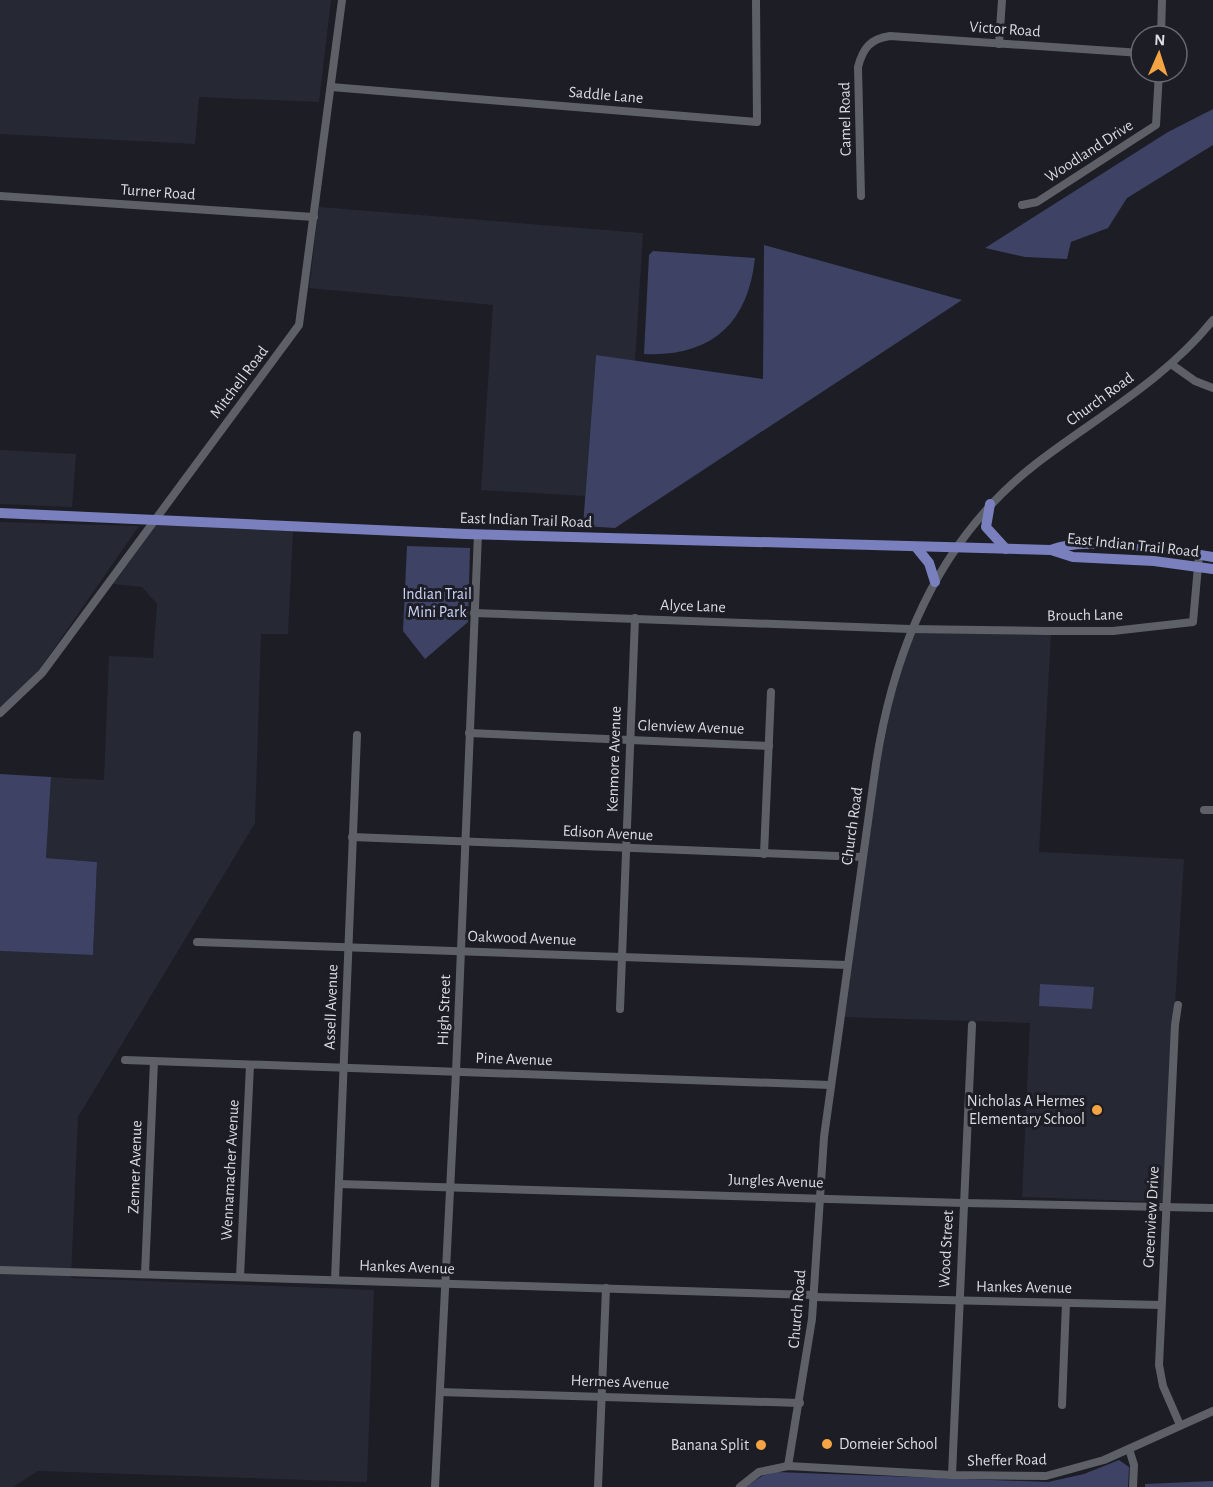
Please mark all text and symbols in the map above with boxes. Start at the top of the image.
street label: Victor Road [969,19,1041,39]
north arrow [1129,24,1189,84]
text: N [1154,32,1166,48]
street label: Camel Road [836,82,854,156]
street label: Saddle Lane [568,84,644,106]
street label: Woodland Drive [1042,117,1136,185]
street label: Turner Road [120,181,196,203]
street label: Mitchell Road [207,343,271,421]
street label: Church Road [1063,369,1137,429]
street label: East Indian Trail Road [459,510,593,530]
street label: East Indian Trail Road [1066,530,1200,560]
park label: Indian Trail Mini Park [402,586,472,620]
street label: Alyce Lane [660,597,726,616]
street label: Brouch Lane [1047,606,1123,624]
street label: Kenmore Avenue [604,706,624,812]
street label: Glenview Avenue [637,717,745,737]
street label: Church Road [839,786,865,866]
street label: Edison Avenue [562,823,654,843]
street label: Oakwood Avenue [467,928,577,948]
street label: Assell Avenue [322,964,340,1050]
street label: High Street [435,974,453,1046]
street label: Pine Avenue [475,1050,553,1068]
place label: Nicholas A Hermes Elementary School [967,1093,1085,1128]
street label: Wennamacher Avenue [218,1099,242,1241]
marker: Nicholas A Hermes Elementary School [1090,1103,1104,1117]
street label: Zenner Avenue [125,1120,145,1214]
street label: Greenview Drive [1140,1166,1162,1268]
street label: Jungles Avenue [728,1171,824,1191]
street label: Wood Street [936,1210,956,1288]
street label: Hankes Avenue [359,1257,455,1277]
street label: Church Road [786,1269,808,1349]
street label: Hankes Avenue [976,1278,1072,1296]
street label: Hermes Avenue [570,1372,670,1392]
place label: Domeier School [839,1436,938,1452]
place label: Banana Split [671,1437,749,1453]
marker: Domeier School [820,1437,834,1451]
marker: Banana Split [754,1438,768,1452]
street label: Sheffer Road [967,1451,1047,1469]

